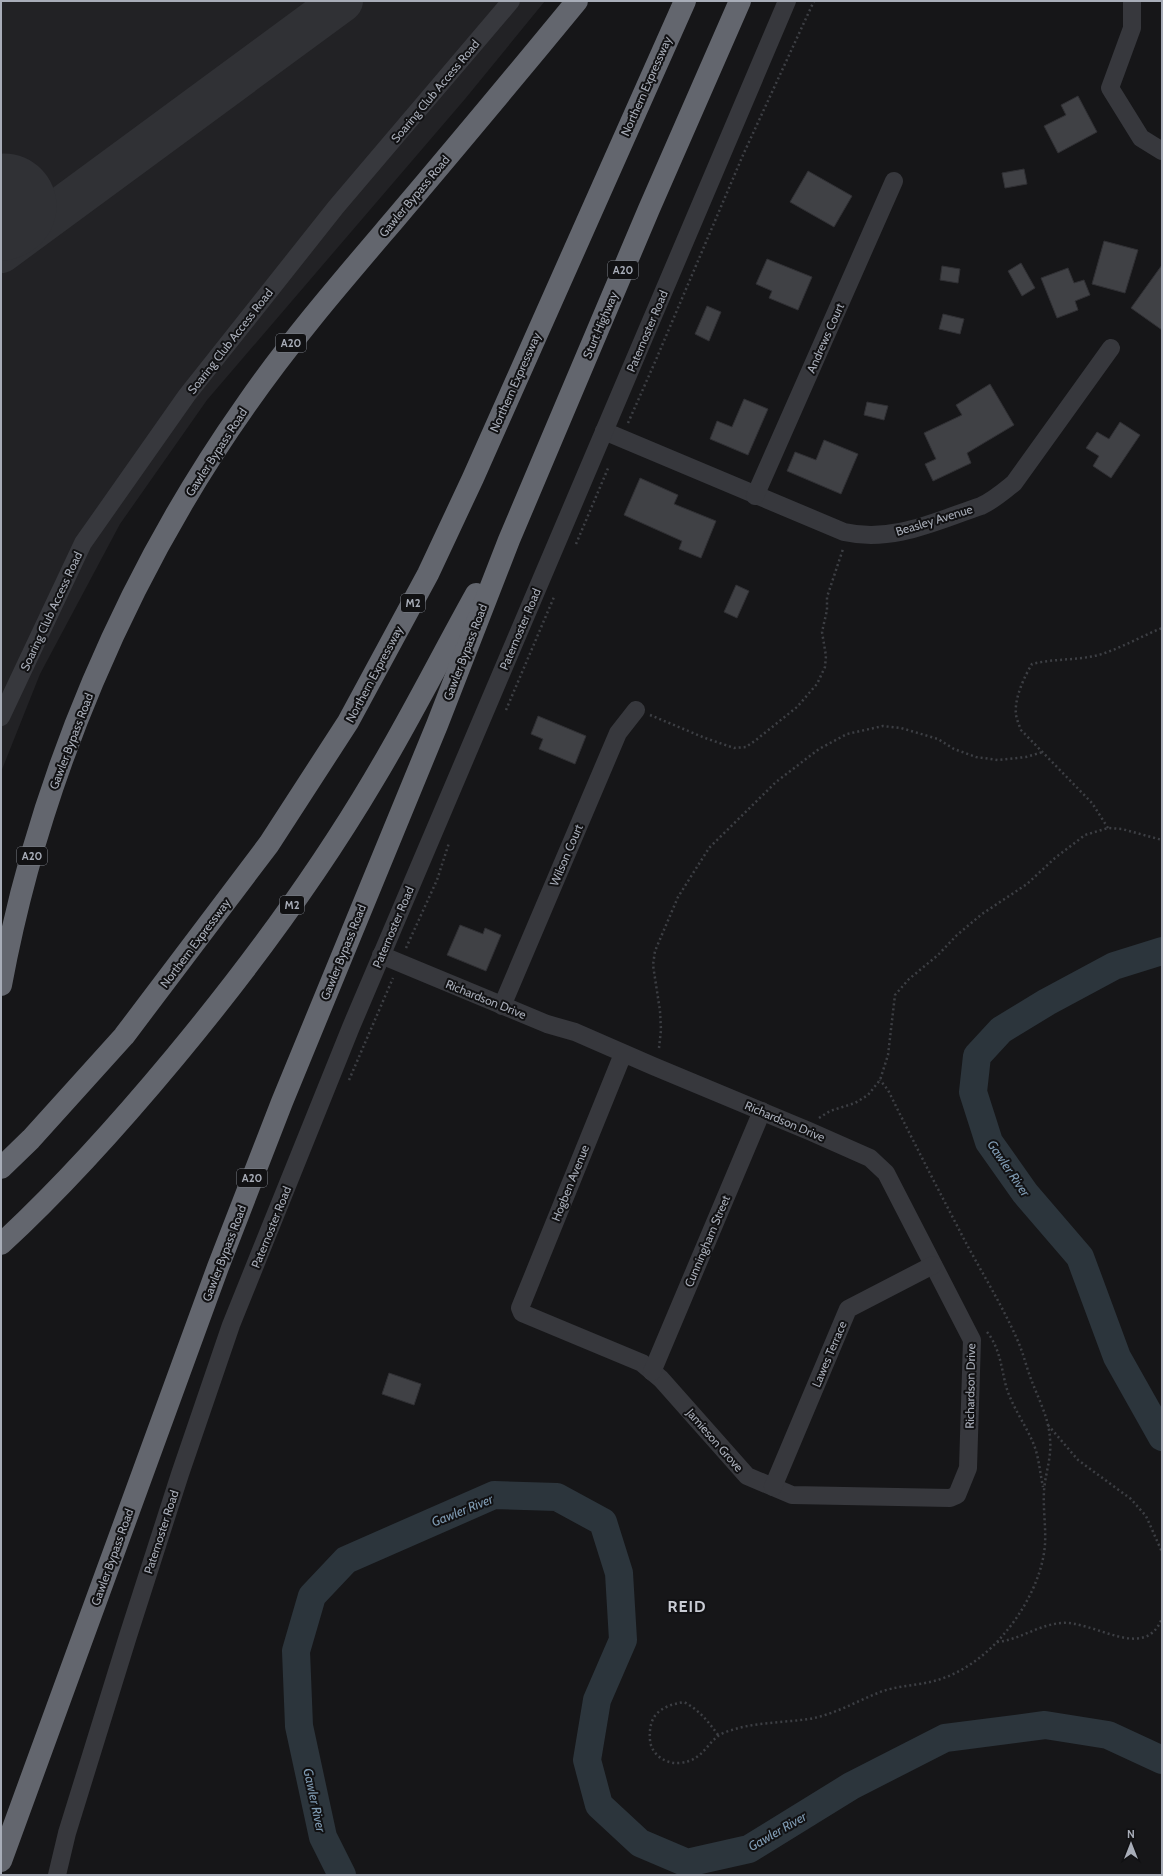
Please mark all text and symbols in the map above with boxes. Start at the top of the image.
street label: Northern Expressway [617,34,675,138]
street label: Soaring Club Access Road [388,36,482,146]
street label: Gawler Bypass Road [376,152,452,240]
road number: A20 [608,261,638,279]
street label: Soaring Club Access Road [184,285,276,397]
street label: Paternoster Road [623,288,671,374]
street label: Sturt Highway [579,289,621,361]
street label: Andrews Court [803,301,847,375]
street label: Northern Expressway [486,330,544,434]
road number: A20 [276,334,306,352]
street label: Gawler Bypass Road [182,405,250,499]
street label: Beasley Avenue [894,501,974,539]
street label: Soaring Club Access Road [17,549,85,673]
street label: Paternoster Road [496,586,544,672]
road number: M2 [401,594,425,612]
street label: Gawler Bypass Road [440,602,490,702]
street label: Northern Expressway [342,623,406,725]
street label: Gawler Bypass Road [46,691,96,791]
street label: Wilson Court [546,822,586,888]
road number: A20 [17,847,47,865]
street label: Paternoster Road [369,884,417,970]
street label: Northern Expressway [157,896,233,990]
road number: M2 [280,896,304,914]
street label: Gawler Bypass Road [317,902,369,1002]
street label: Richardson Drive [444,976,528,1022]
street label: Richardson Drive [743,1097,827,1145]
water label: Gawler River [984,1137,1034,1200]
street label: Hogben Avenue [548,1143,592,1223]
road number: A20 [237,1169,267,1187]
street label: Paternoster Road [248,1184,294,1270]
street label: Cunningham Street [681,1193,733,1289]
street label: Gawler Bypass Road [199,1203,249,1303]
street label: Lawes Terrace [808,1319,850,1389]
street label: Richardson Drive [962,1343,978,1429]
street label: Jamieson Grove [683,1405,747,1475]
street label: Paternoster Road [140,1488,182,1576]
water label: Gawler River [429,1490,496,1530]
street label: Gawler Bypass Road [88,1507,136,1607]
district label: REID [667,1597,707,1616]
water label: Gawler River [300,1767,330,1834]
water label: Gawler River [745,1807,810,1854]
north arrow [1111,1824,1151,1864]
text: N [1127,1827,1135,1841]

